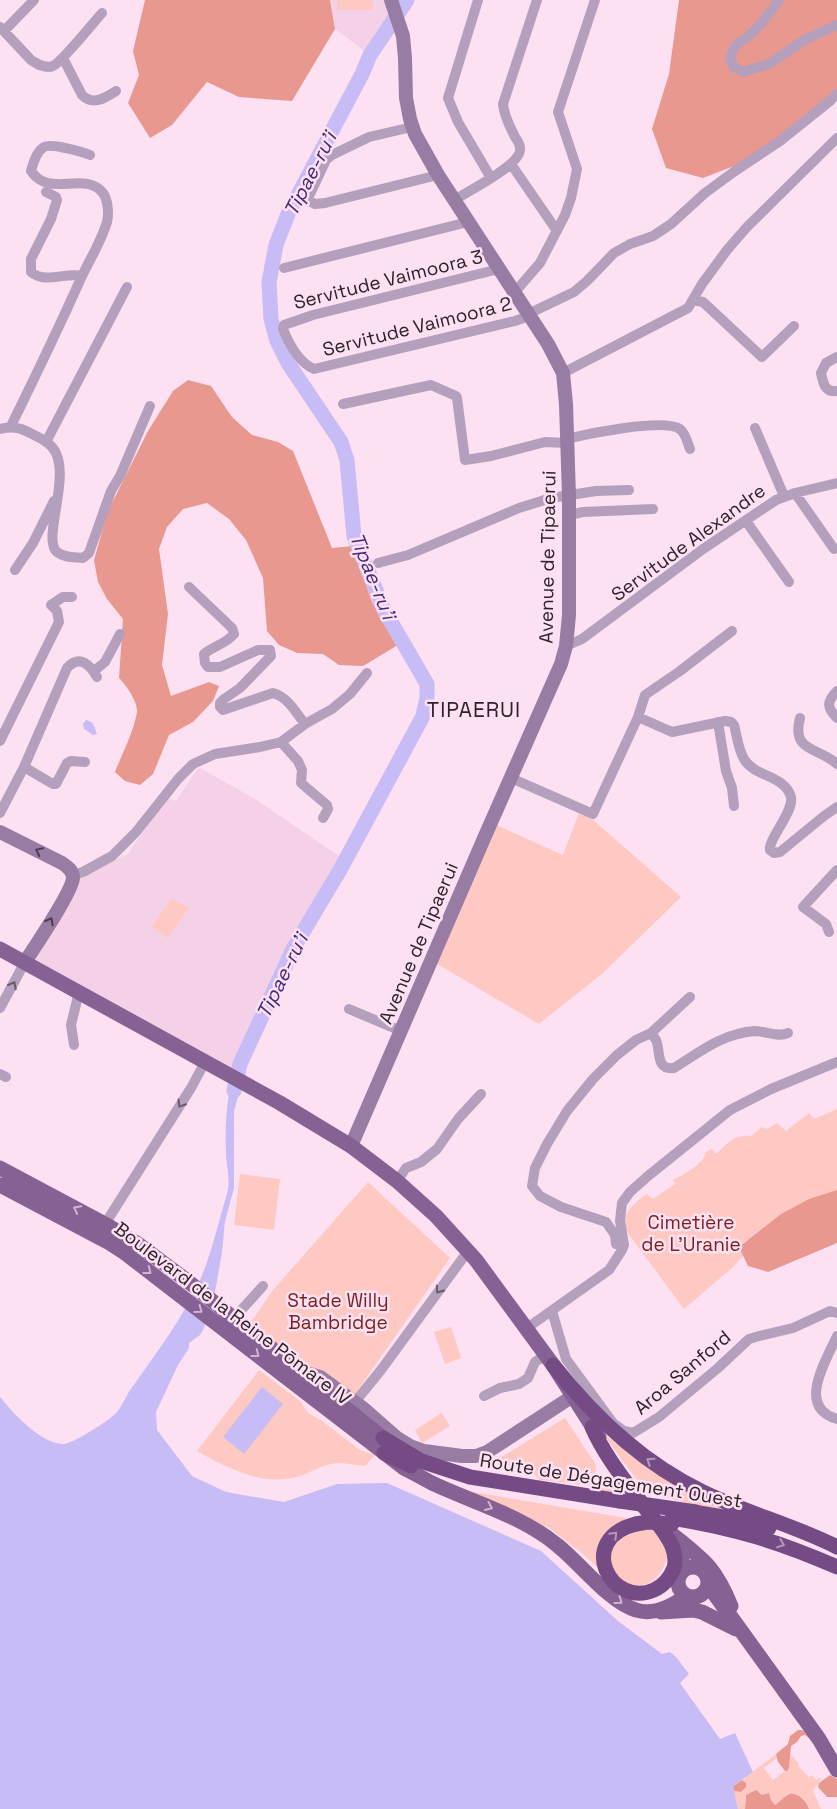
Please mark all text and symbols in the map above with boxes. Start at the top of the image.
water label: Tipae-ru’i [278,126,343,221]
street label: Servitude Vaimoora 3 [291,244,485,315]
street label: Servitude Vaimoora 2 [320,291,514,362]
street label: Avenue de Tipaerui [533,470,562,644]
street label: Servitude Alexandre [606,478,770,607]
water label: Tipae-ru’i [344,529,403,625]
district label: TIPAERUI [427,696,521,723]
one-way arrow [35,847,44,857]
street label: Avenue de Tipaerui [373,859,464,1028]
one-way arrow [44,917,54,926]
water label: Tipae-ru’i [250,927,315,1023]
one-way arrow [6,982,16,991]
one-way arrow [178,1099,188,1108]
one-way arrow [73,1205,82,1215]
park label: Cimetière de L'Uranie [641,1210,741,1257]
street label: Boulevard de la Reine Pōmare IV [109,1216,356,1411]
one-way arrow [142,1265,152,1274]
one-way arrow [436,1284,444,1293]
park label: Stade Willy Bambridge [287,1288,389,1335]
one-way arrow [193,1305,202,1313]
street label: Aroa Sanford [629,1325,736,1420]
one-way arrow [250,1349,259,1357]
street label: Route de Dégagement Ouest [478,1447,744,1514]
one-way arrow [647,1458,656,1467]
one-way arrow [484,1501,493,1512]
one-way arrow [608,1532,617,1541]
one-way arrow [776,1538,785,1548]
one-way arrow [613,1595,623,1604]

